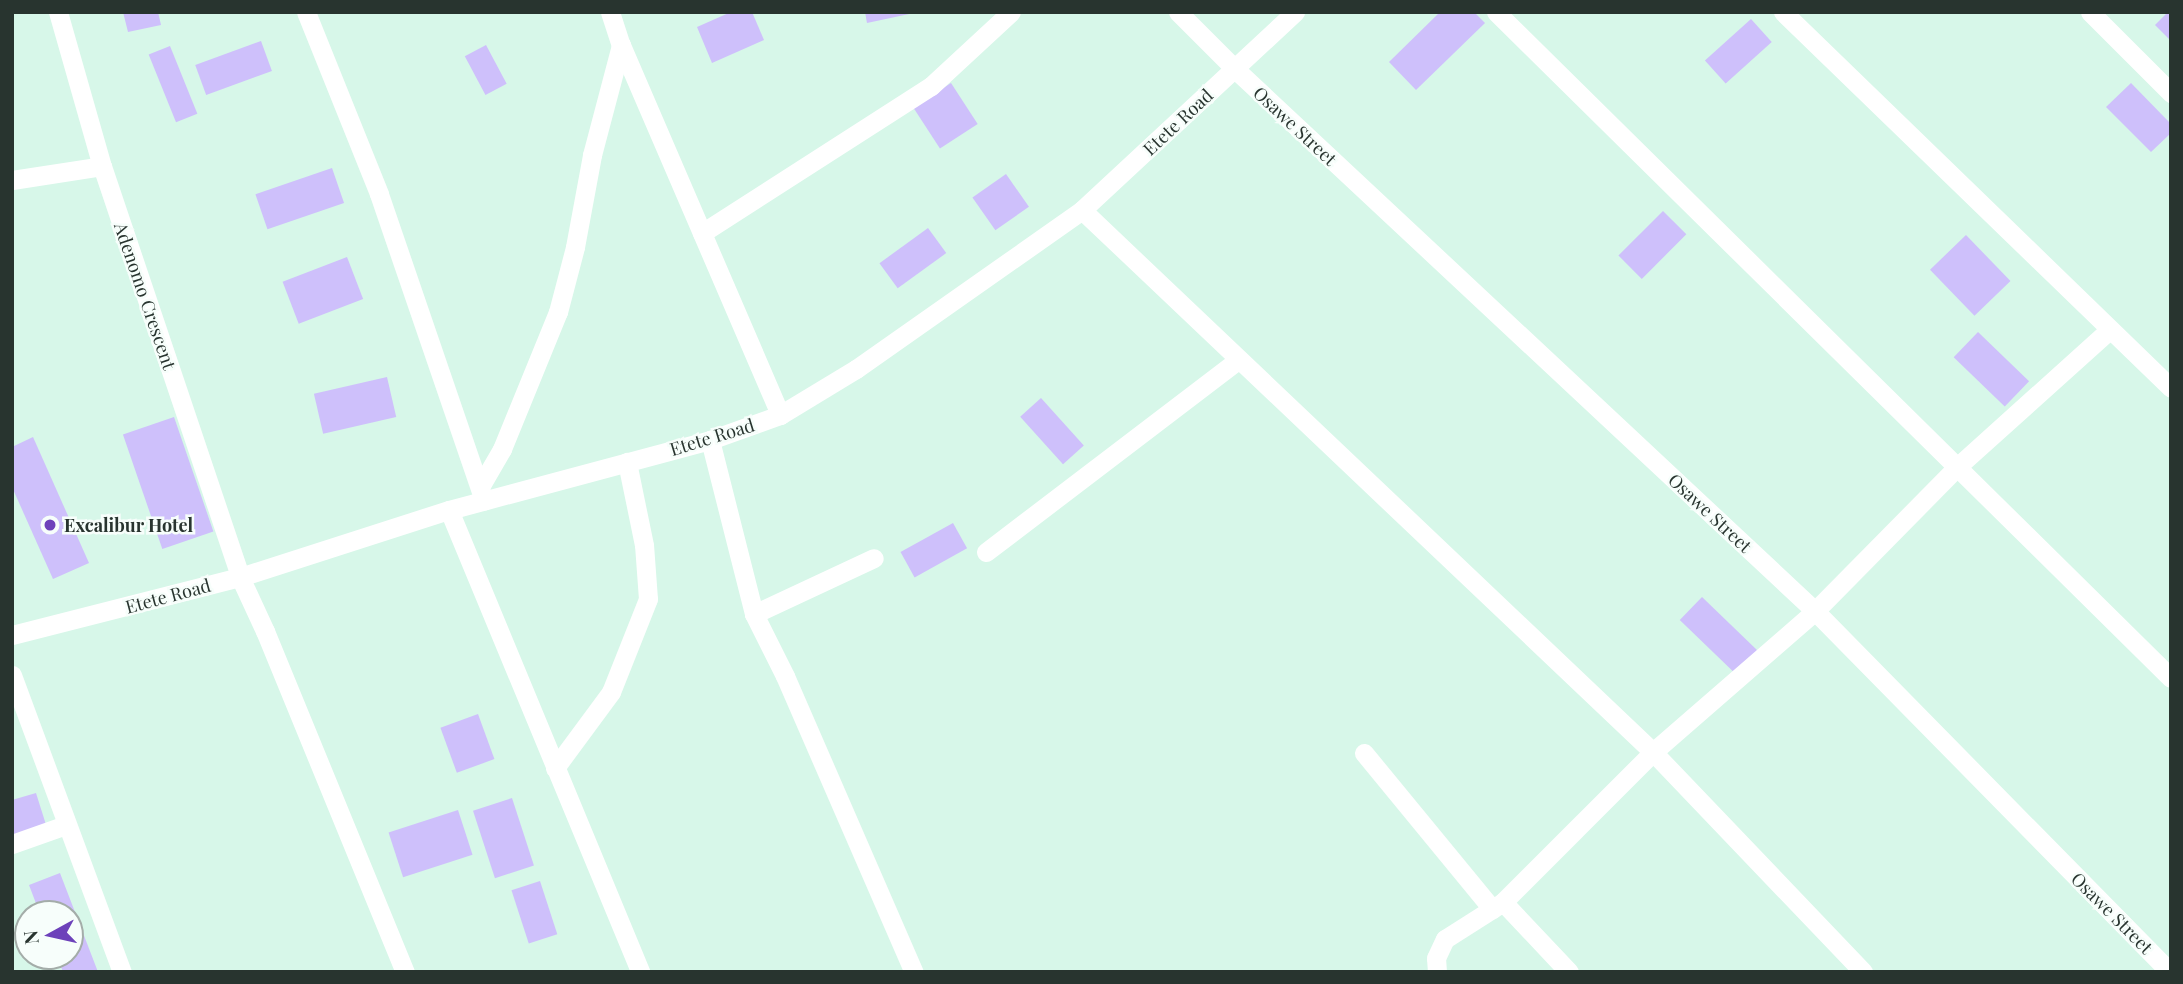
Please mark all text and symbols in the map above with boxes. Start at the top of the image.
street label: Osawe Street [1249,82,1341,170]
street label: Etete Road [1139,84,1217,160]
street label: Adenomo Crescent [110,220,180,372]
street label: Etete Road [667,414,757,460]
street label: Osawe Street [1664,469,1756,557]
place label: Excalibur Hotel [64,514,193,536]
marker: Excalibur Hotel [42,517,58,533]
street label: Etete Road [123,574,213,618]
street label: Osawe Street [2067,868,2157,958]
north arrow [14,900,84,970]
text: N [16,929,44,946]

